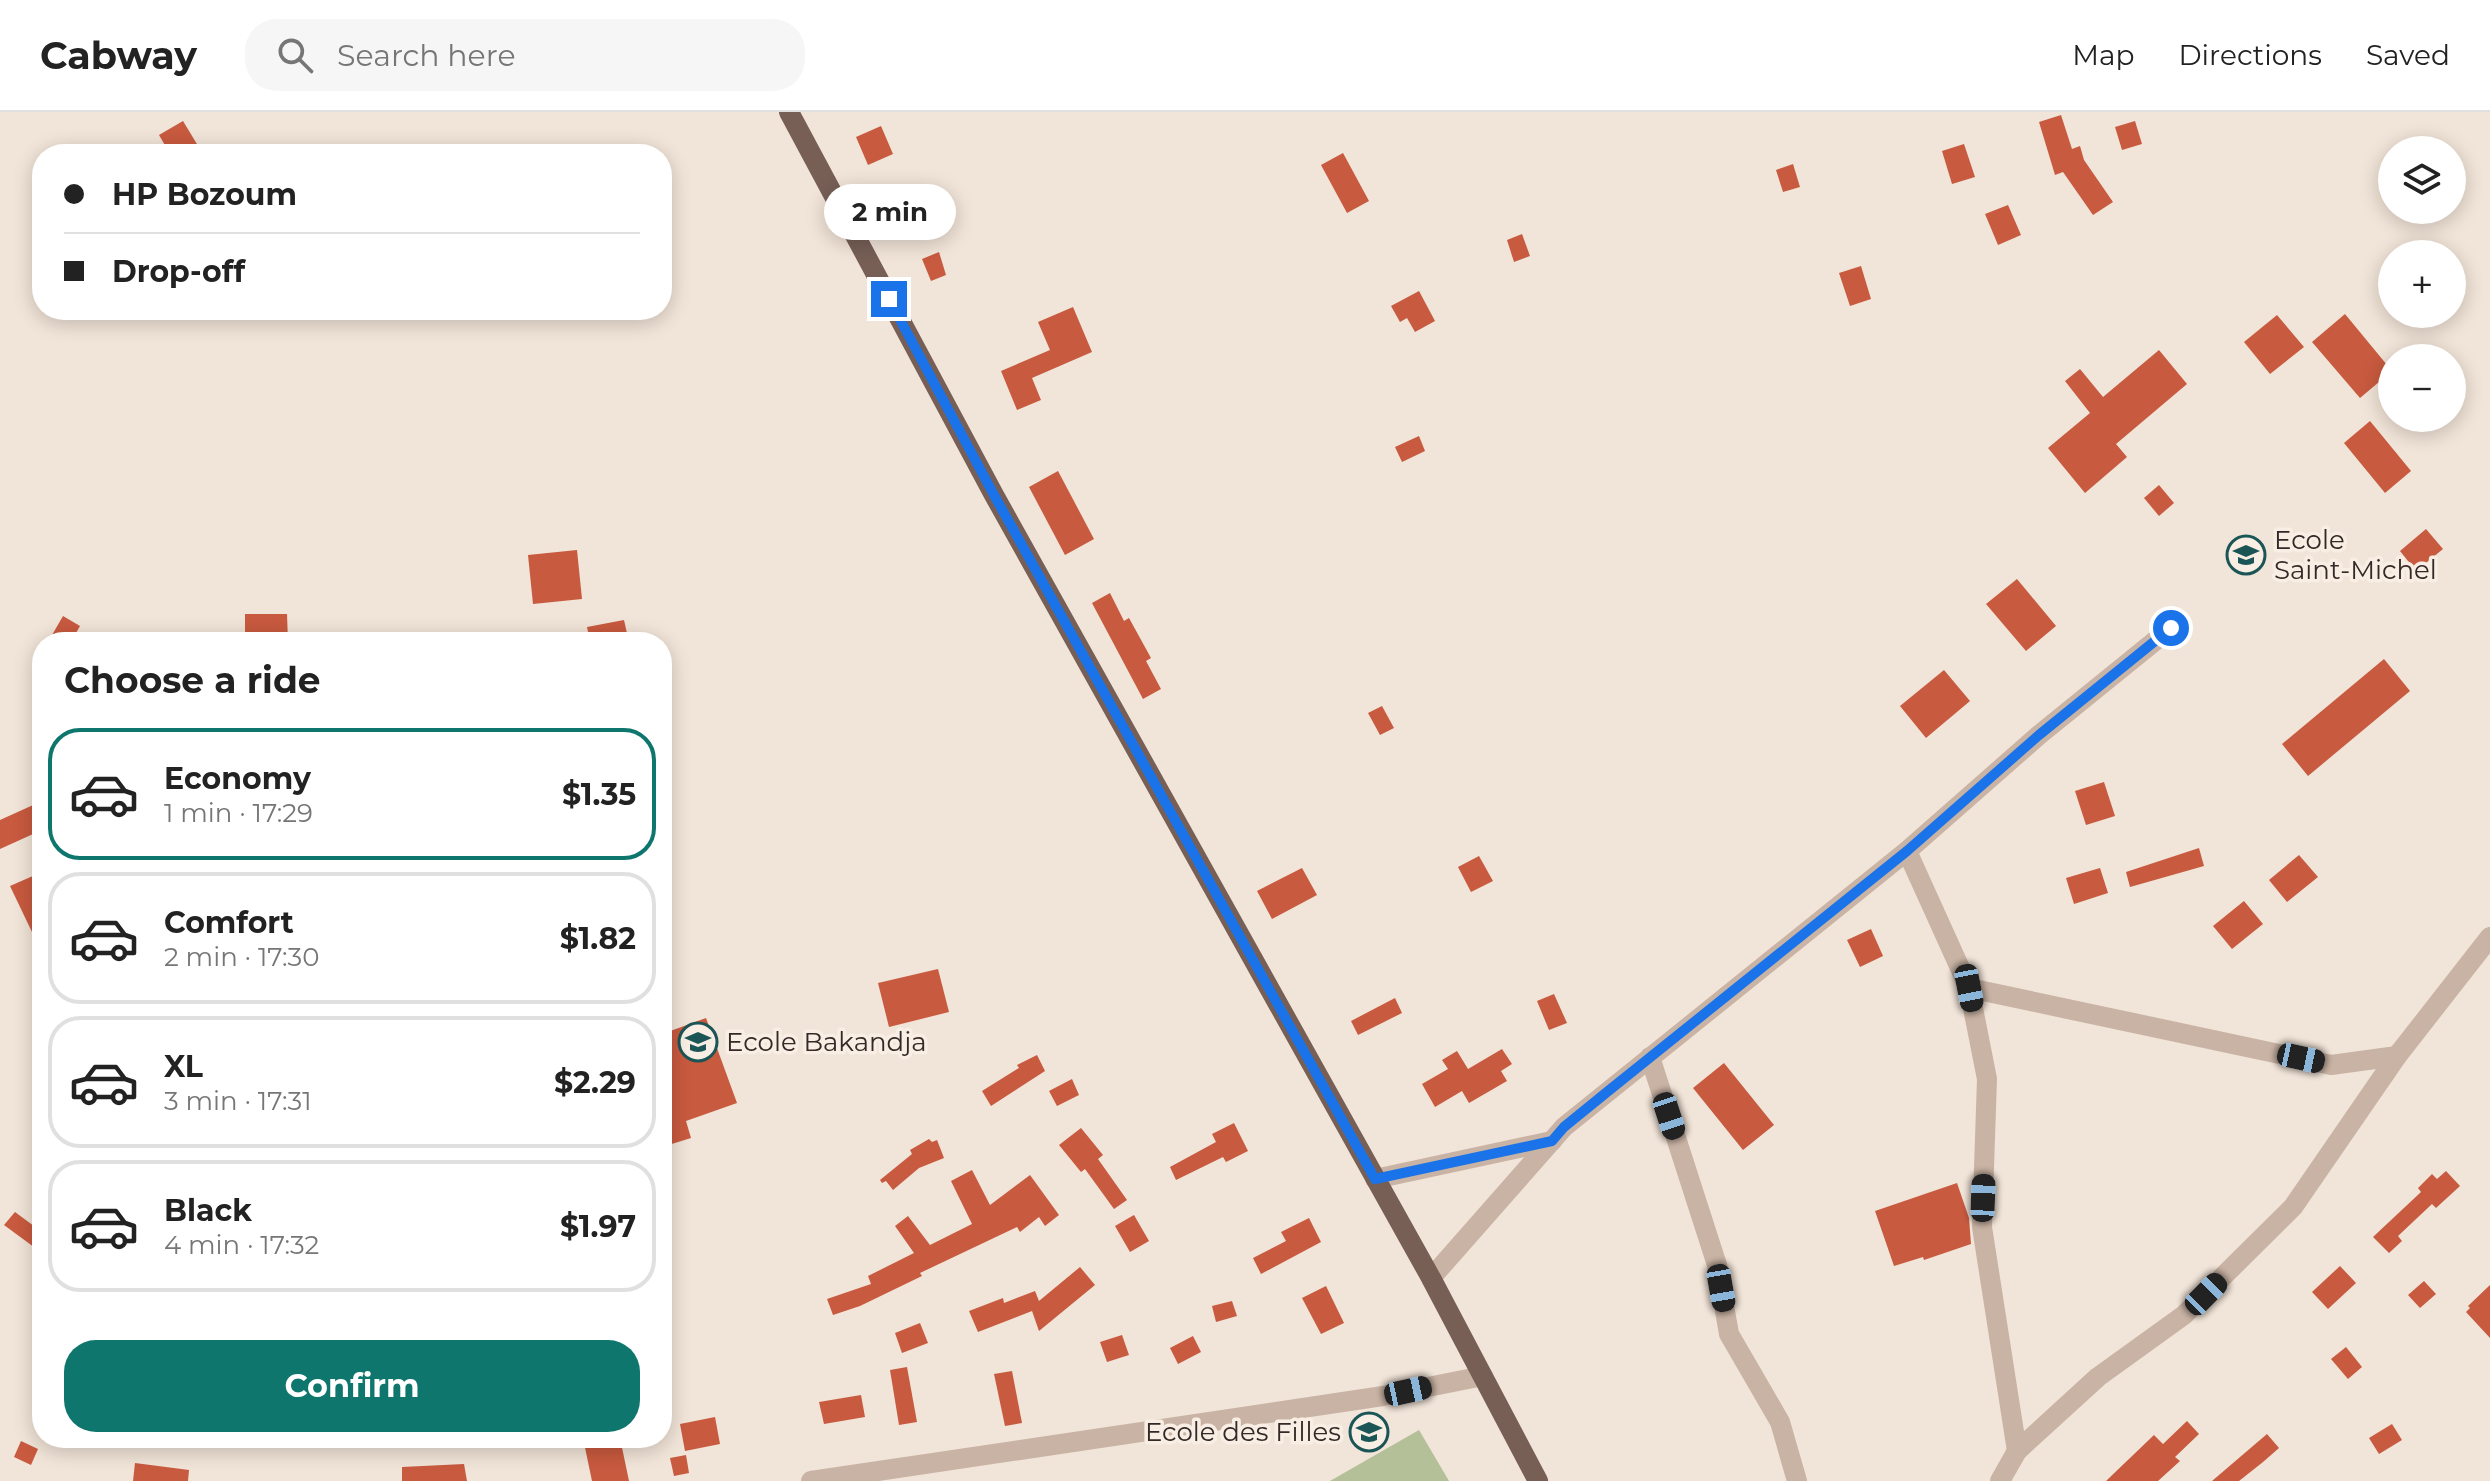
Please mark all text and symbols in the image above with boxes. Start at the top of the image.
search box [245,19,805,91]
text: Cabway [40,32,197,79]
icon: search [273,33,317,77]
text: Search here [337,37,516,74]
text: Map [2072,38,2134,72]
text: Directions [2178,38,2322,72]
text: Saved [2366,38,2450,72]
map controls [2378,136,2466,432]
button: layers [2378,136,2466,224]
text: HP Bozoum [112,176,297,213]
callout: 2 min [823,183,955,239]
text: 2 min [852,196,928,228]
button: + [2378,240,2466,328]
text: Drop-off [112,253,245,290]
route end [871,281,907,317]
button: − [2378,344,2466,432]
place label: Ecole Saint-Michel [2274,524,2437,586]
school or university icon: Ecole Saint-Michel [2225,534,2267,576]
route start [2153,610,2189,646]
text: Choose a ride [64,658,321,702]
icon: car [68,758,140,830]
text: Economy [164,760,311,797]
text: $1.35 [562,776,636,813]
text: 1 min · 17:29 [164,797,313,829]
icon: car [68,902,140,974]
text: Comfort [164,904,294,941]
text: $1.82 [560,920,636,957]
text: 2 min · 17:30 [164,941,319,973]
car [1953,962,1985,1014]
school or university icon: Ecole Bakandja [677,1021,719,1063]
place label: Ecole Bakandja [726,1026,927,1058]
car [2275,1041,2327,1075]
icon: car [68,1046,140,1118]
text: XL [164,1048,203,1085]
text: $2.29 [554,1064,636,1101]
text: 3 min · 17:31 [164,1085,312,1117]
car [1650,1089,1688,1143]
car [1970,1174,1996,1222]
icon: car [68,1190,140,1262]
text: Black [164,1192,252,1229]
text: $1.97 [560,1208,636,1245]
text: 4 min · 17:32 [164,1229,319,1261]
car [1705,1262,1737,1314]
car [2181,1269,2231,1319]
button: Confirm [64,1340,640,1432]
car [1382,1374,1434,1408]
school or university icon: Ecole des Filles [1348,1411,1390,1453]
place label: Ecole des Filles [1145,1416,1341,1448]

